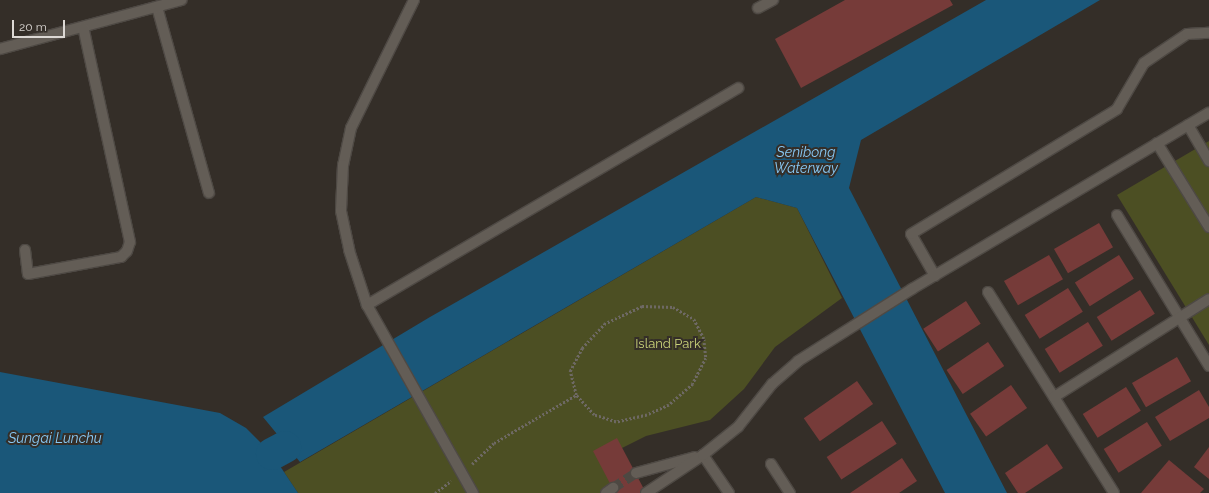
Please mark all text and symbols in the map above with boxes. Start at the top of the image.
scale bar [14,12,67,38]
text: 20 m [19,20,47,34]
water label: Senibong Waterway [774,144,838,176]
park label: Island Park [635,336,701,352]
water label: Sungai Lunchu [8,430,102,446]

